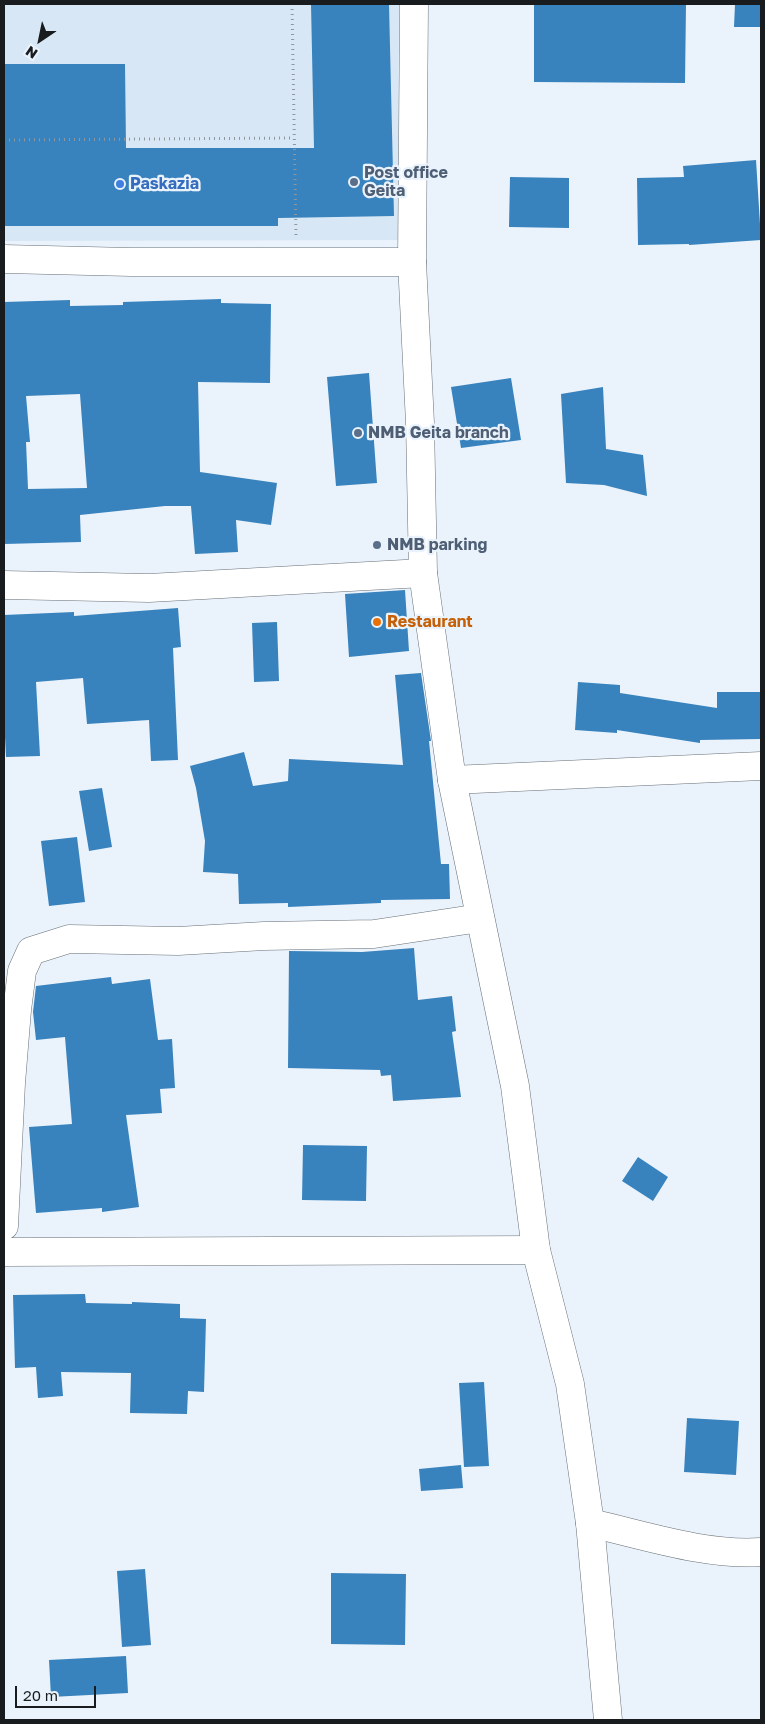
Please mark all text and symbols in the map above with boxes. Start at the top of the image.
north arrow [15,15,65,65]
text: N [22,43,41,63]
place label: Post office Geita [364,163,448,201]
place label: Paskazia [130,174,199,194]
marker: Post office Geita [348,176,360,188]
marker: Paskazia [114,178,126,190]
place label: NMB Geita branch [368,423,509,443]
marker: NMB Geita branch [352,427,364,439]
place label: NMB parking [387,535,487,555]
marker: NMB parking [371,539,383,551]
place label: Restaurant [387,612,473,632]
marker: Restaurant [371,616,383,628]
scale bar [18,1676,99,1708]
text: 20 m [23,1686,58,1704]

